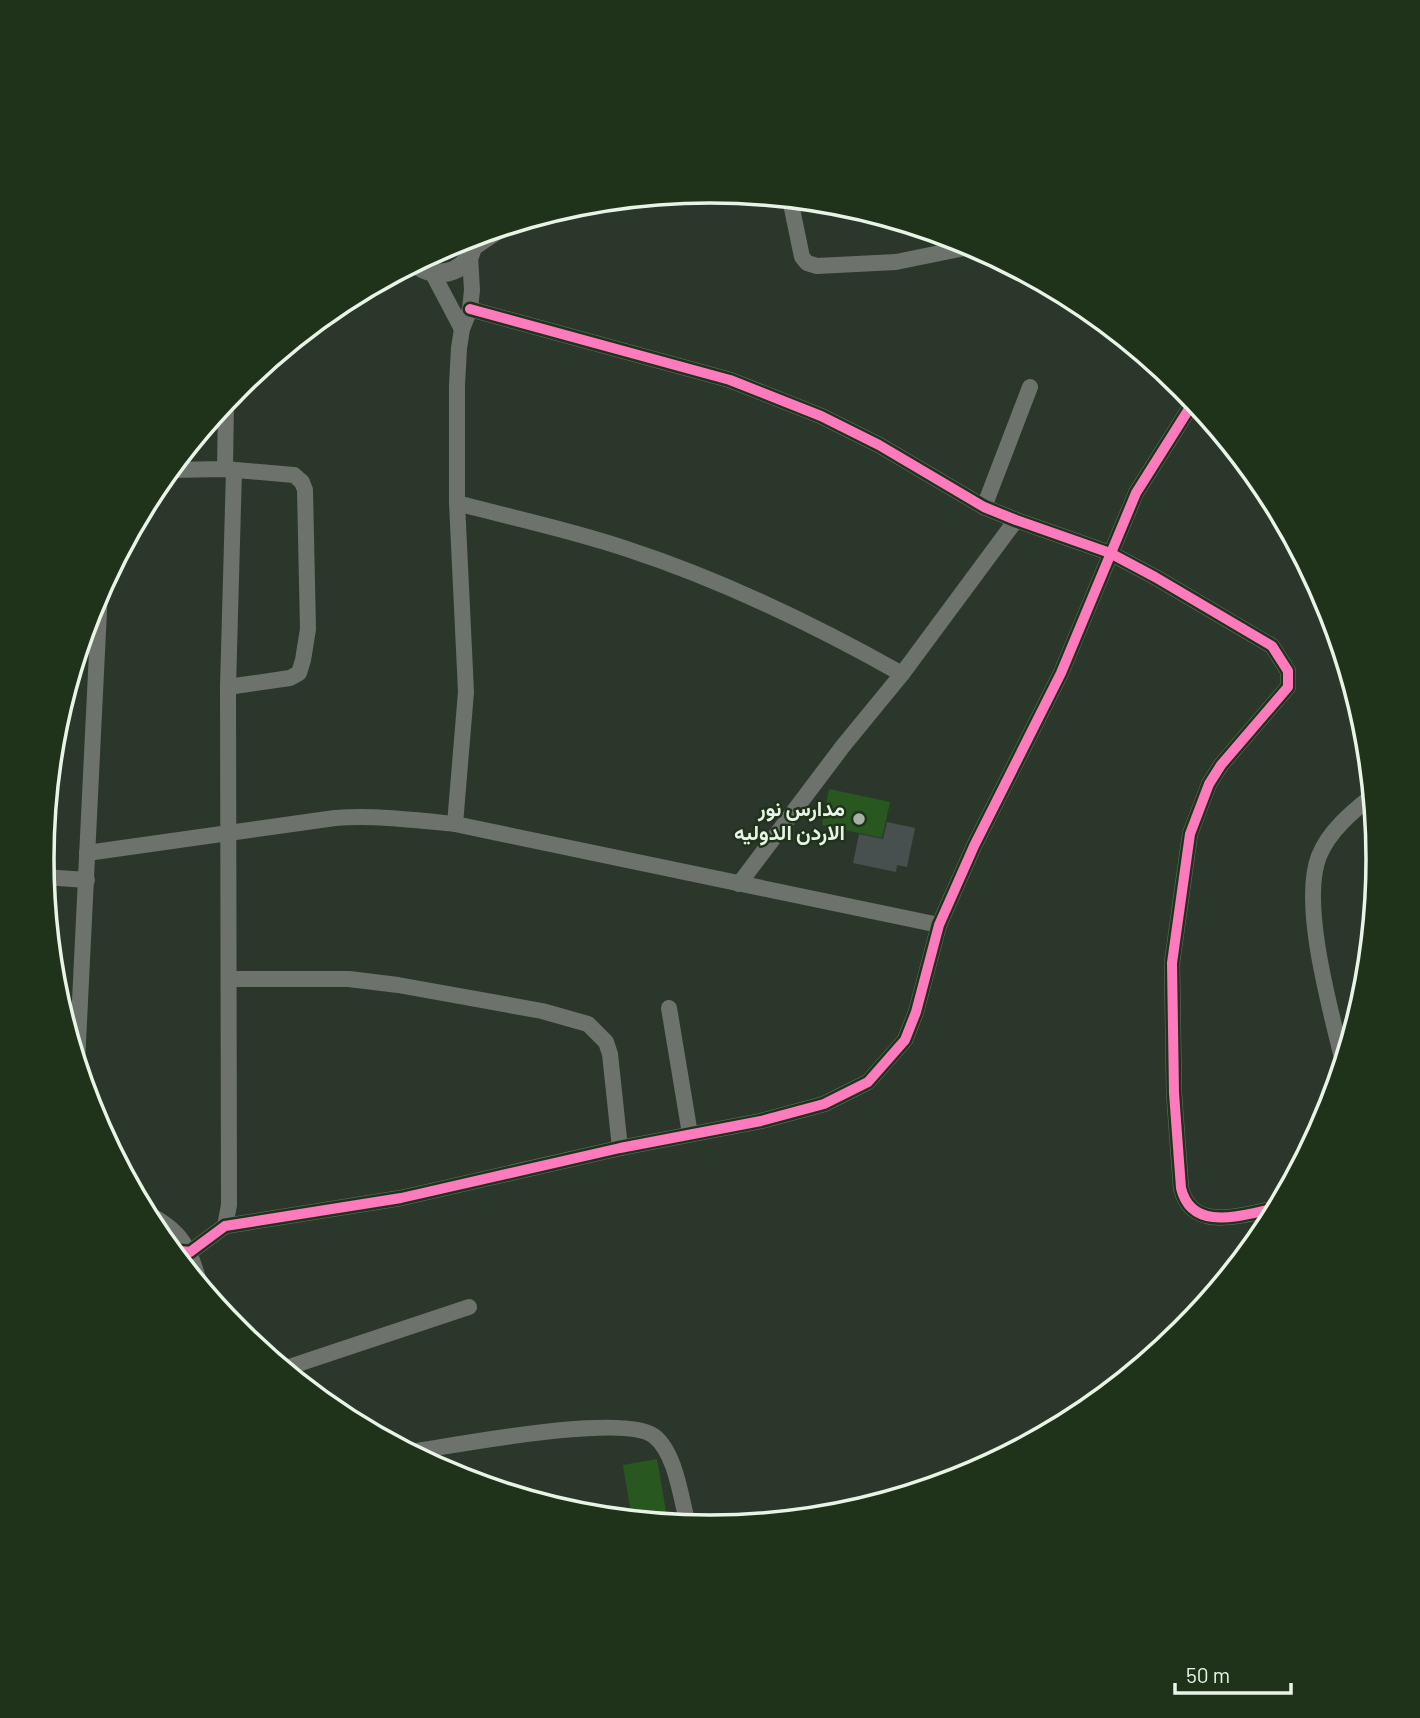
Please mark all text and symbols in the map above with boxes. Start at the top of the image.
place label: مدارس نور الاردن الدوليه [734,795,845,846]
marker: مدارس نور الاردن الدوليه [851,811,867,827]
scale bar [1175,1652,1290,1696]
text: 50 m [1186,1662,1230,1687]

